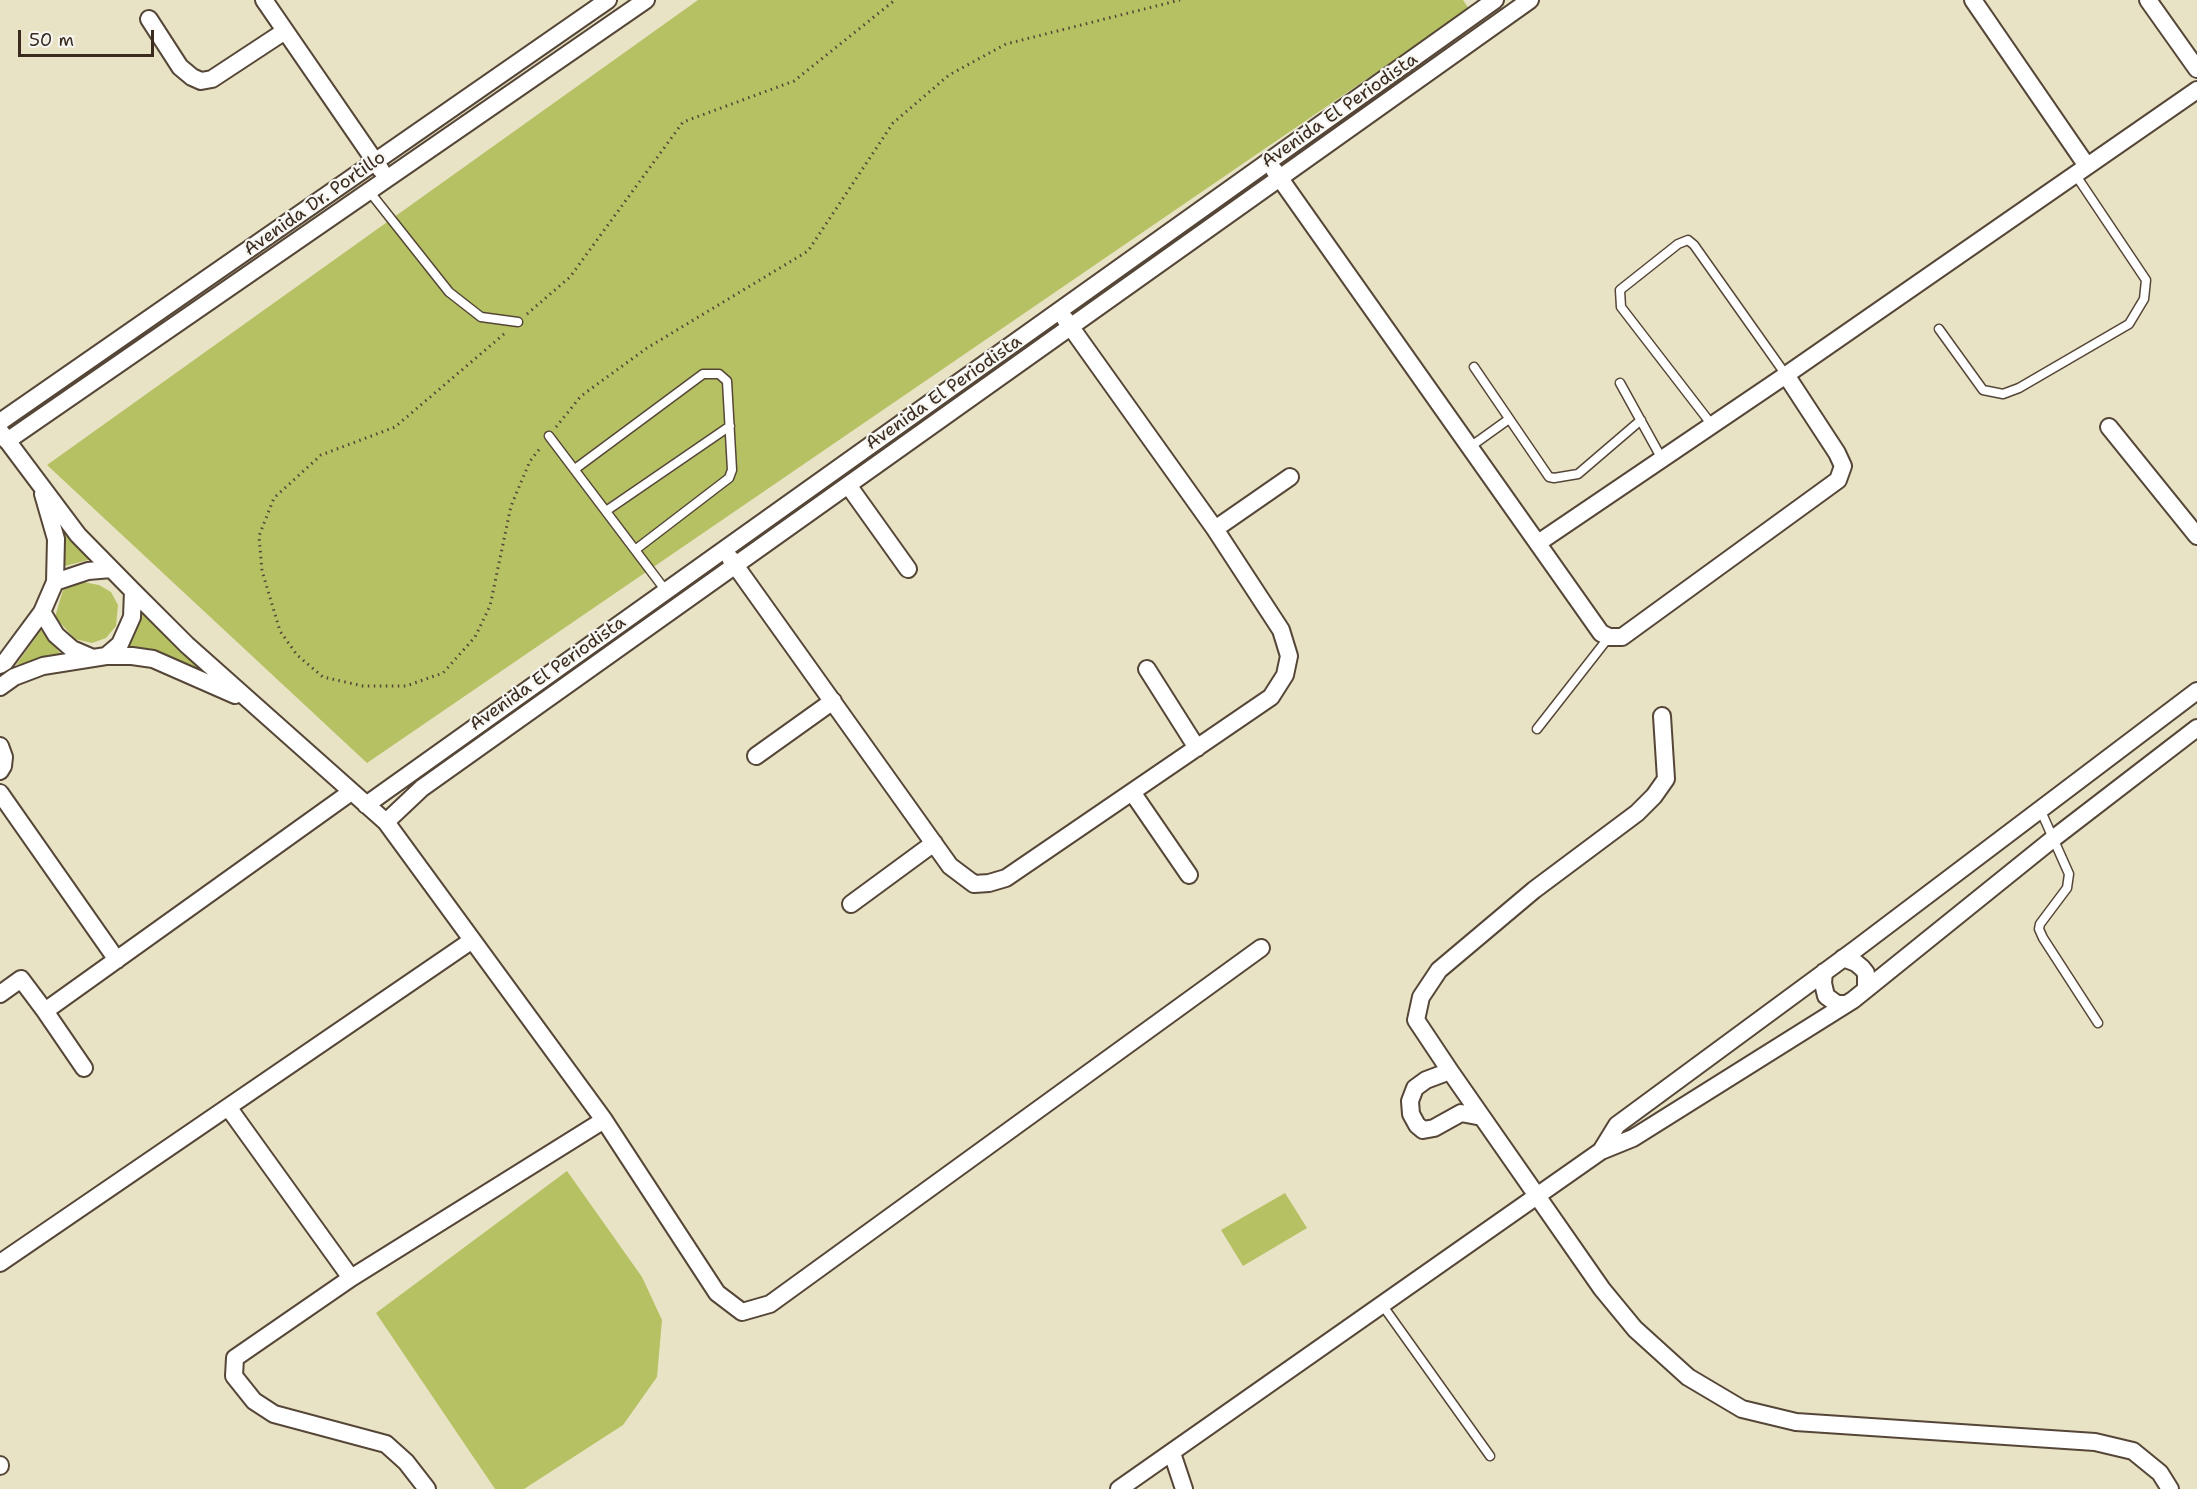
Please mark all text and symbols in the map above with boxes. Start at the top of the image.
scale bar [21,18,158,56]
text: 50 m [29,28,74,52]
street label: Avenida El Periodista [1258,49,1422,173]
street label: Avenida Dr. Portillo [240,147,390,261]
street label: Avenida El Periodista [862,331,1026,455]
street label: Avenida El Periodista [466,612,630,736]

